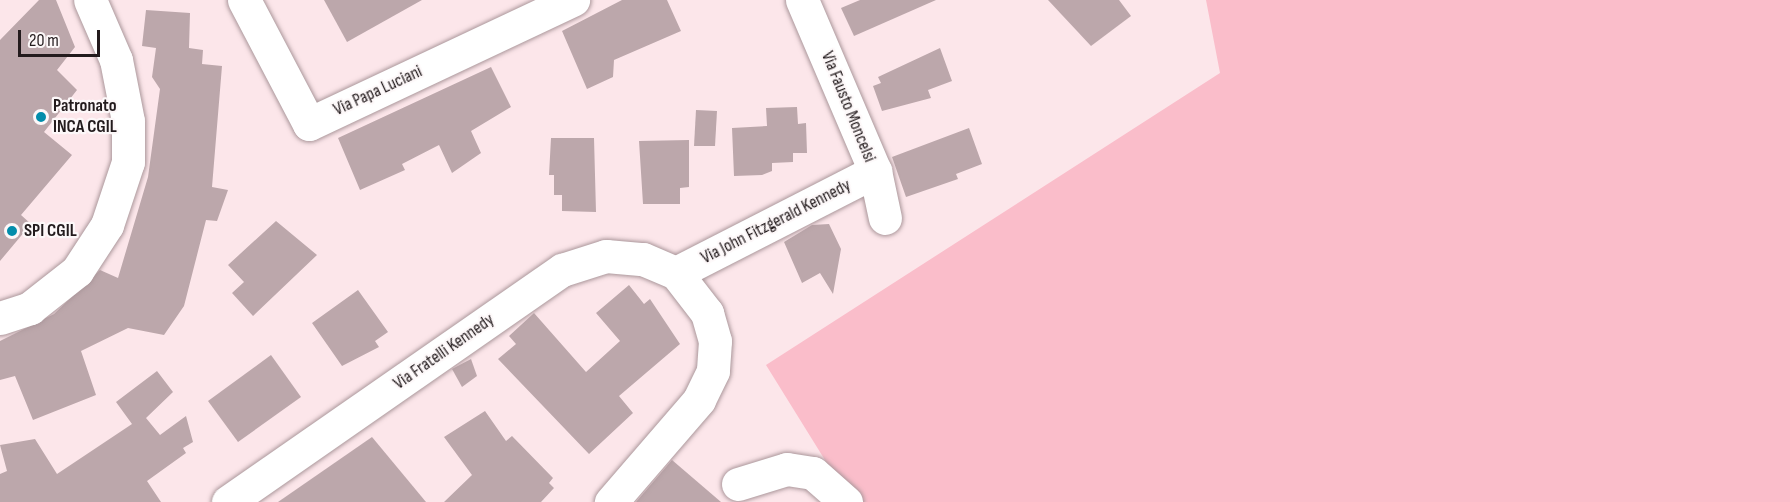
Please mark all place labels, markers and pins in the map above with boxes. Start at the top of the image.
place label: Patronato INCA CGIL [53,96,117,138]
marker: Patronato INCA CGIL [34,110,48,124]
place label: SPI CGIL [24,220,77,242]
marker: SPI CGIL [5,224,19,238]

